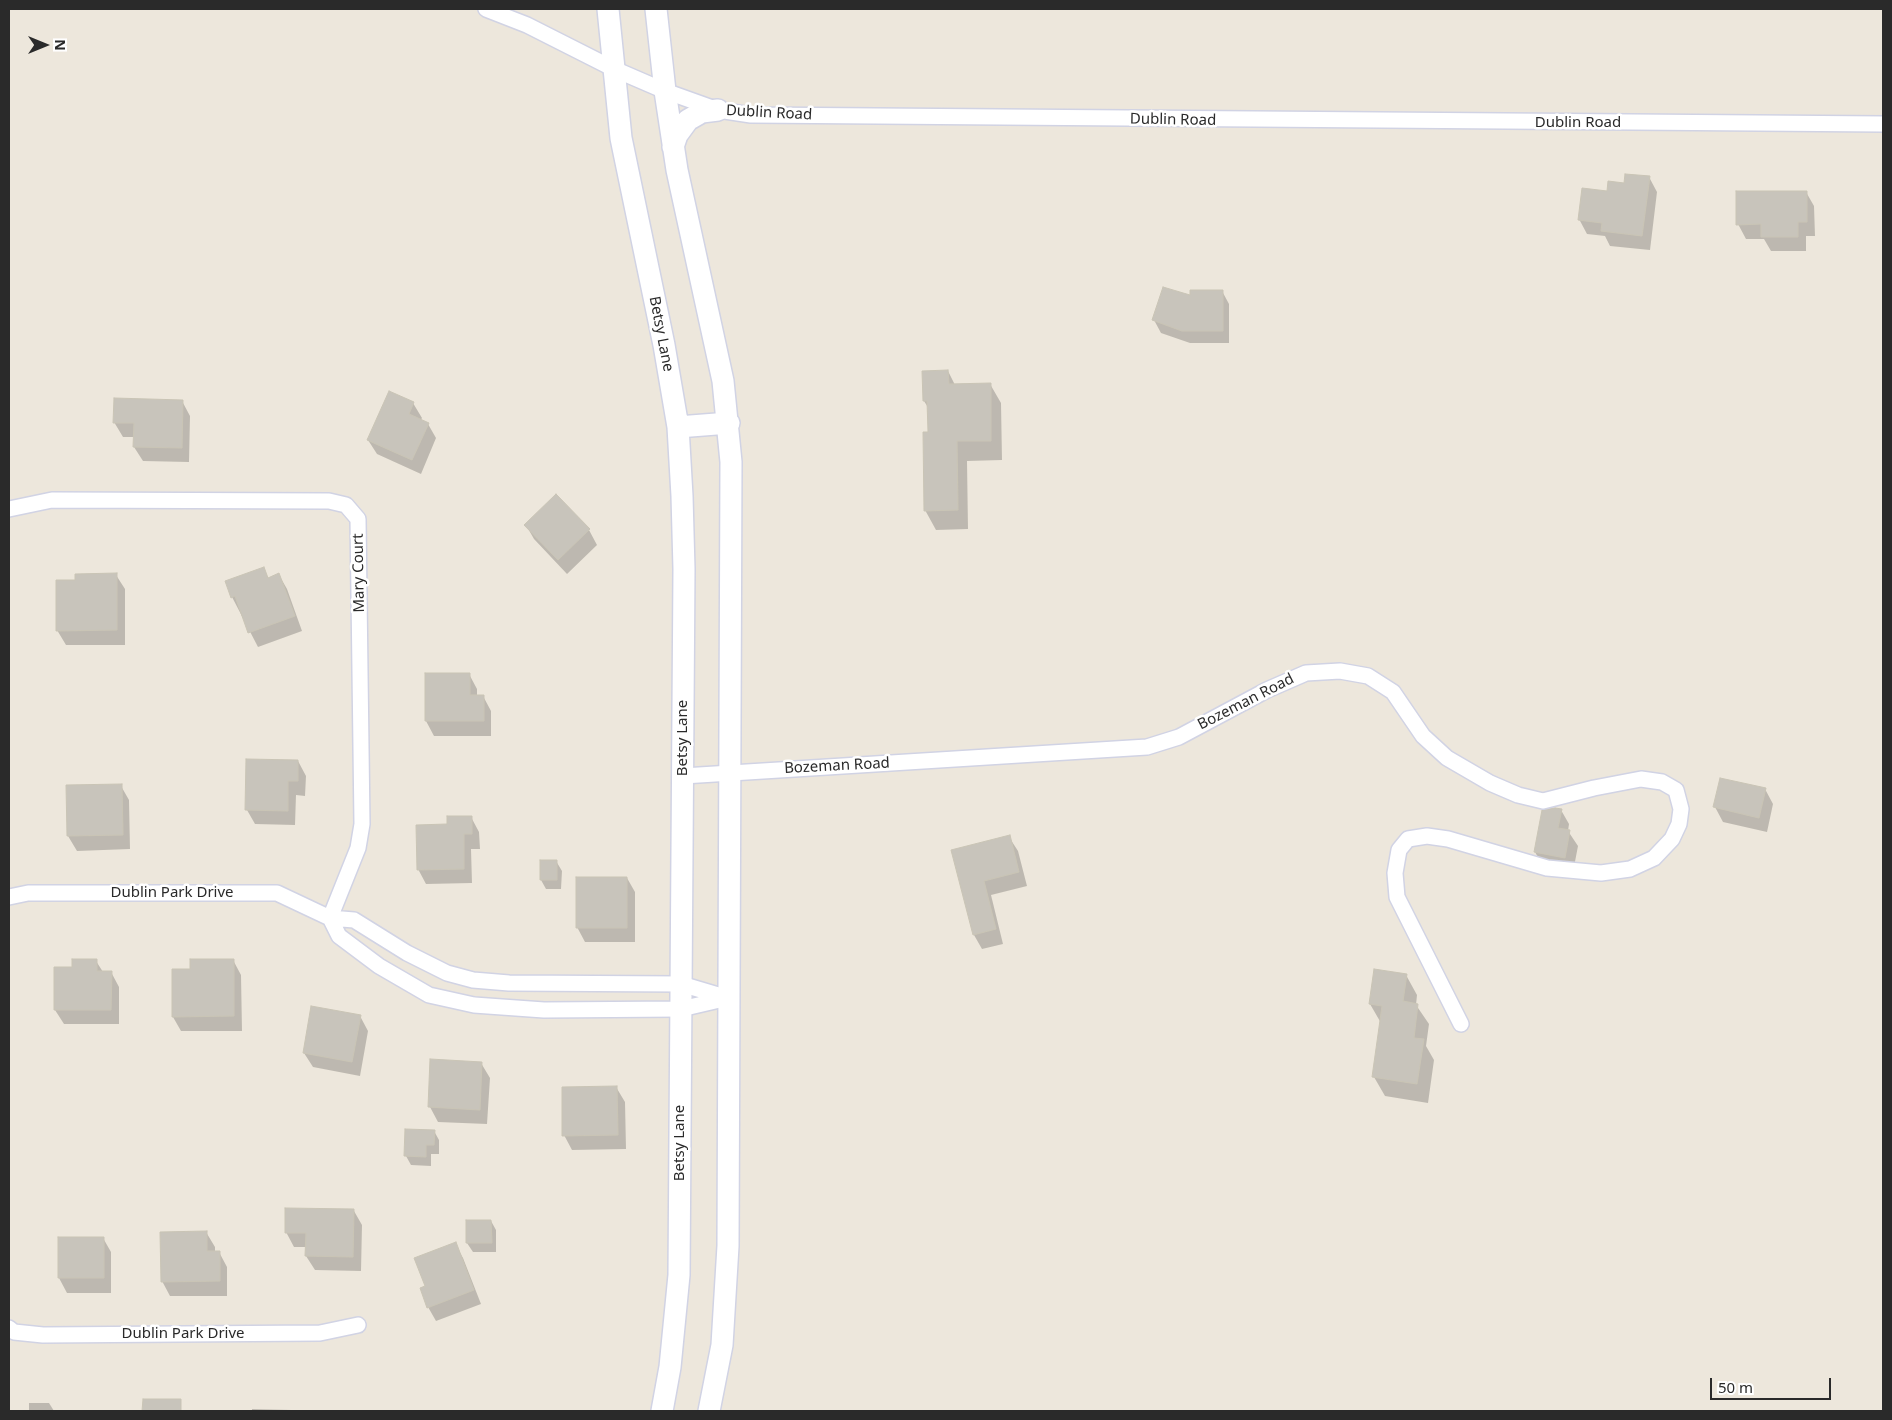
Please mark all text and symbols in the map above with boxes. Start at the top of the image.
north arrow [20,20,70,70]
text: N [51,39,70,51]
street label: Dublin Road [725,102,813,124]
street label: Dublin Road [1130,110,1216,130]
street label: Dublin Road [1535,114,1621,132]
street label: Betsy Lane [645,295,677,373]
street label: Mary Court [349,533,369,613]
street label: Bozeman Road [1195,670,1297,734]
street label: Betsy Lane [674,700,692,776]
street label: Bozeman Road [784,754,890,778]
street label: Dublin Park Drive [110,884,234,902]
street label: Betsy Lane [671,1105,689,1181]
street label: Dublin Park Drive [121,1325,245,1343]
scale bar [1712,1368,1833,1400]
text: 50 m [1718,1377,1753,1397]

